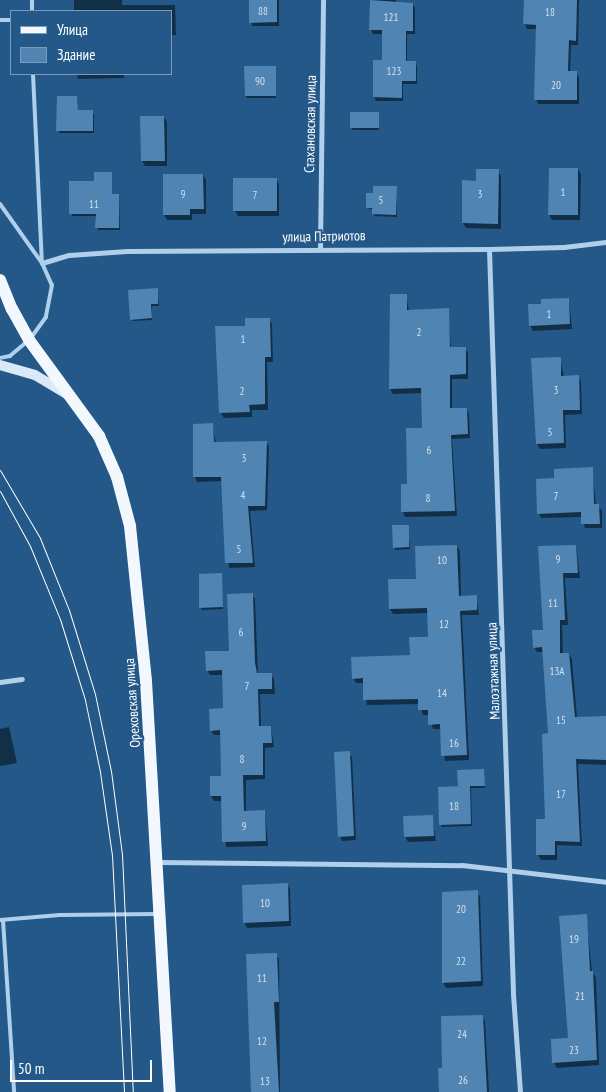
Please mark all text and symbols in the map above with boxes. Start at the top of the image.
house number: 88 [258,4,268,18]
house number: 18 [545,5,555,19]
legend [10,10,172,75]
house number: 121 [384,10,398,24]
text: Улица [57,20,88,39]
text: Здание [57,45,95,64]
house number: 123 [387,64,401,78]
house number: 90 [255,74,265,88]
street label: Стахановская улица [301,75,319,173]
house number: 20 [551,78,561,92]
house number: 1 [561,185,565,199]
house number: 9 [181,187,185,201]
house number: 3 [478,187,482,201]
house number: 7 [253,188,257,202]
house number: 5 [379,193,383,207]
house number: 11 [89,197,99,211]
street label: улица Патриотов [282,227,366,245]
house number: 1 [547,307,551,321]
house number: 2 [417,325,421,339]
house number: 1 [241,332,245,346]
house number: 3 [554,383,558,397]
house number: 2 [240,384,244,398]
house number: 5 [548,425,552,439]
house number: 6 [427,443,431,457]
house number: 3 [242,451,246,465]
house number: 4 [241,488,245,502]
house number: 7 [554,489,558,503]
house number: 8 [426,491,430,505]
house number: 5 [237,542,241,556]
house number: 9 [556,552,560,566]
house number: 10 [437,553,447,567]
house number: 11 [548,596,558,610]
house number: 12 [439,617,449,631]
street label: Малоэтажная улица [483,622,503,720]
house number: 6 [239,625,243,639]
street label: Ореховская улица [120,658,144,748]
house number: 13А [549,664,565,678]
house number: 7 [245,679,249,693]
house number: 14 [437,686,447,700]
house number: 15 [556,713,566,727]
house number: 16 [449,736,459,750]
house number: 8 [240,752,244,766]
house number: 17 [556,787,566,801]
house number: 18 [449,799,459,813]
house number: 9 [242,819,246,833]
house number: 10 [260,896,270,910]
house number: 20 [456,902,466,916]
house number: 19 [569,932,579,946]
house number: 22 [456,954,466,968]
house number: 11 [257,971,267,985]
house number: 21 [575,989,585,1003]
house number: 24 [457,1027,467,1041]
house number: 12 [257,1034,267,1048]
house number: 23 [569,1043,579,1057]
scale bar [12,1050,155,1082]
text: 50 m [18,1059,44,1078]
house number: 26 [458,1073,468,1087]
house number: 13 [260,1074,270,1088]

